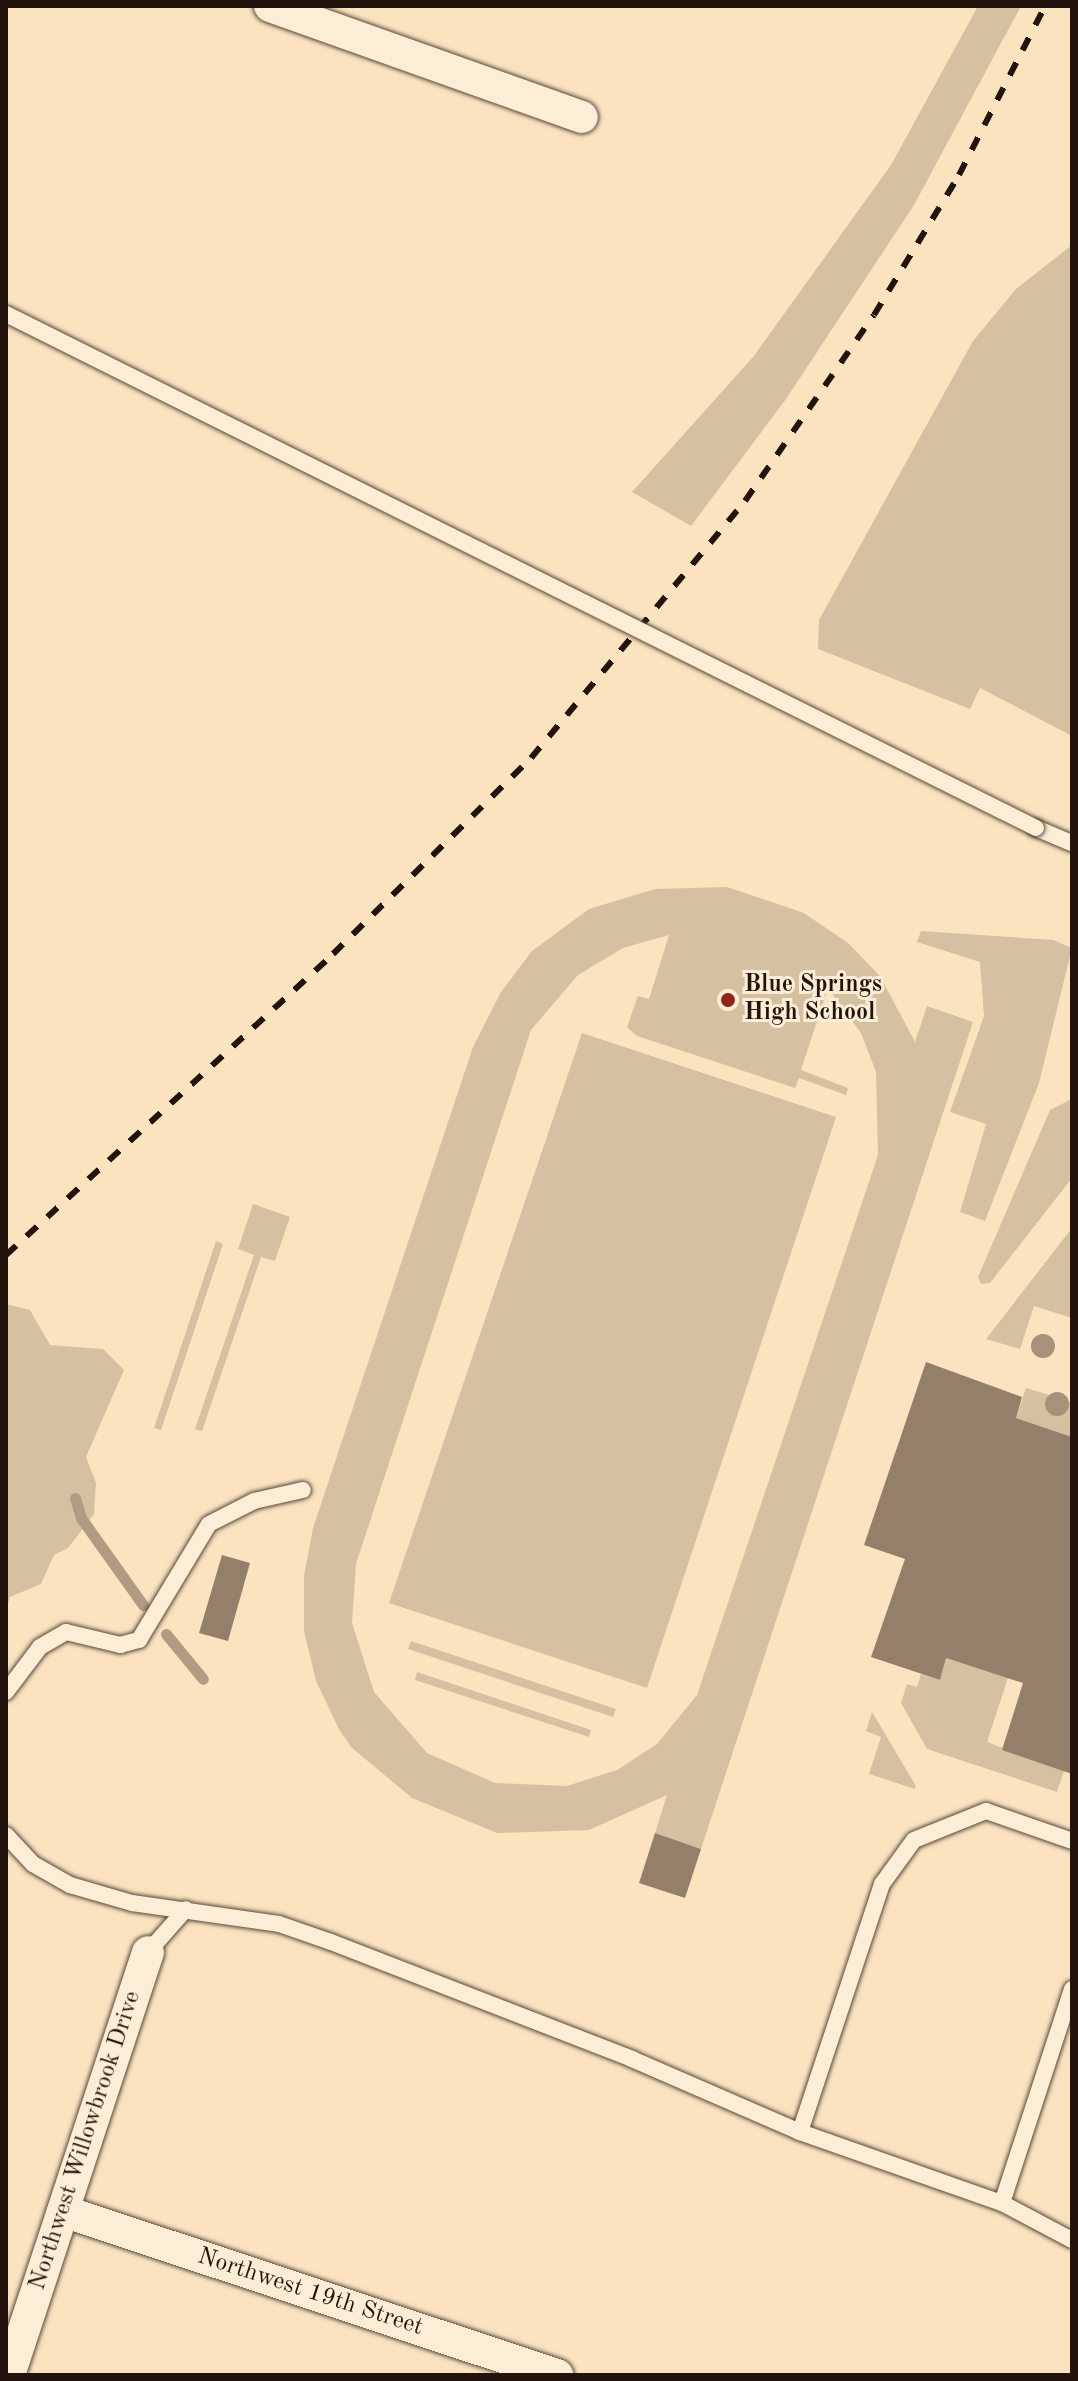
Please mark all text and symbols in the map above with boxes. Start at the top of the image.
place label: Blue Springs High School [744,972,882,1028]
marker: Blue Springs High School [719,991,737,1009]
street label: Northwest Willowbrook Drive [24,1988,148,2294]
street label: Northwest 19th Street [194,2243,426,2343]

